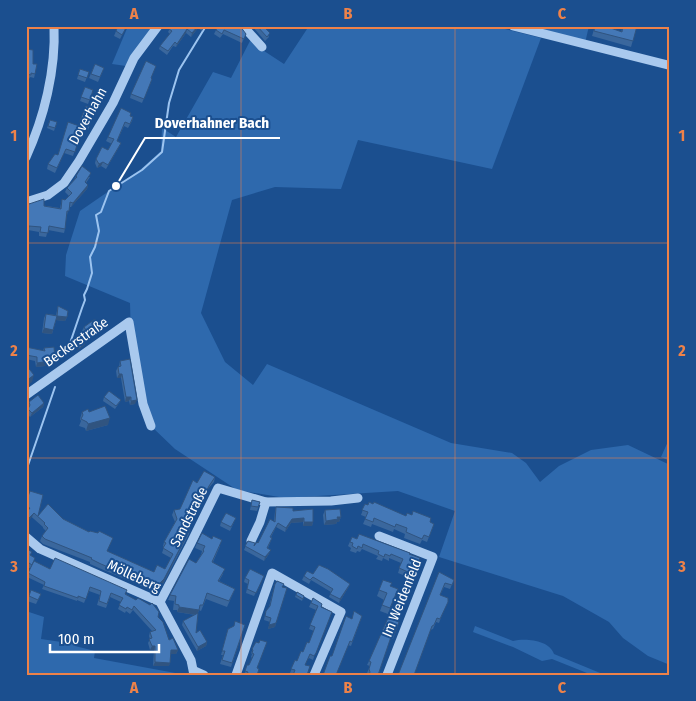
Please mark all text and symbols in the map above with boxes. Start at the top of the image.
text: A [129,4,139,23]
text: B [344,4,353,23]
text: C [558,4,567,23]
street label: Doverhahn [65,85,111,147]
callout: Doverhahner Bach [145,108,280,138]
text: Doverhahner Bach [155,114,269,132]
text: 1 [11,126,17,145]
text: 1 [679,126,685,145]
street label: Beckerstraße [40,314,112,370]
text: 2 [9,341,18,360]
text: 2 [677,341,686,360]
street label: Sandstraße [167,484,211,550]
street label: Mölleberg [104,556,164,596]
text: 3 [9,557,18,576]
street label: Im Weidenfeld [379,557,425,639]
text: 3 [677,557,686,576]
scale bar [50,621,159,653]
text: 100 m [58,630,95,648]
text: A [129,678,139,697]
text: B [344,678,353,697]
text: C [558,678,567,697]

